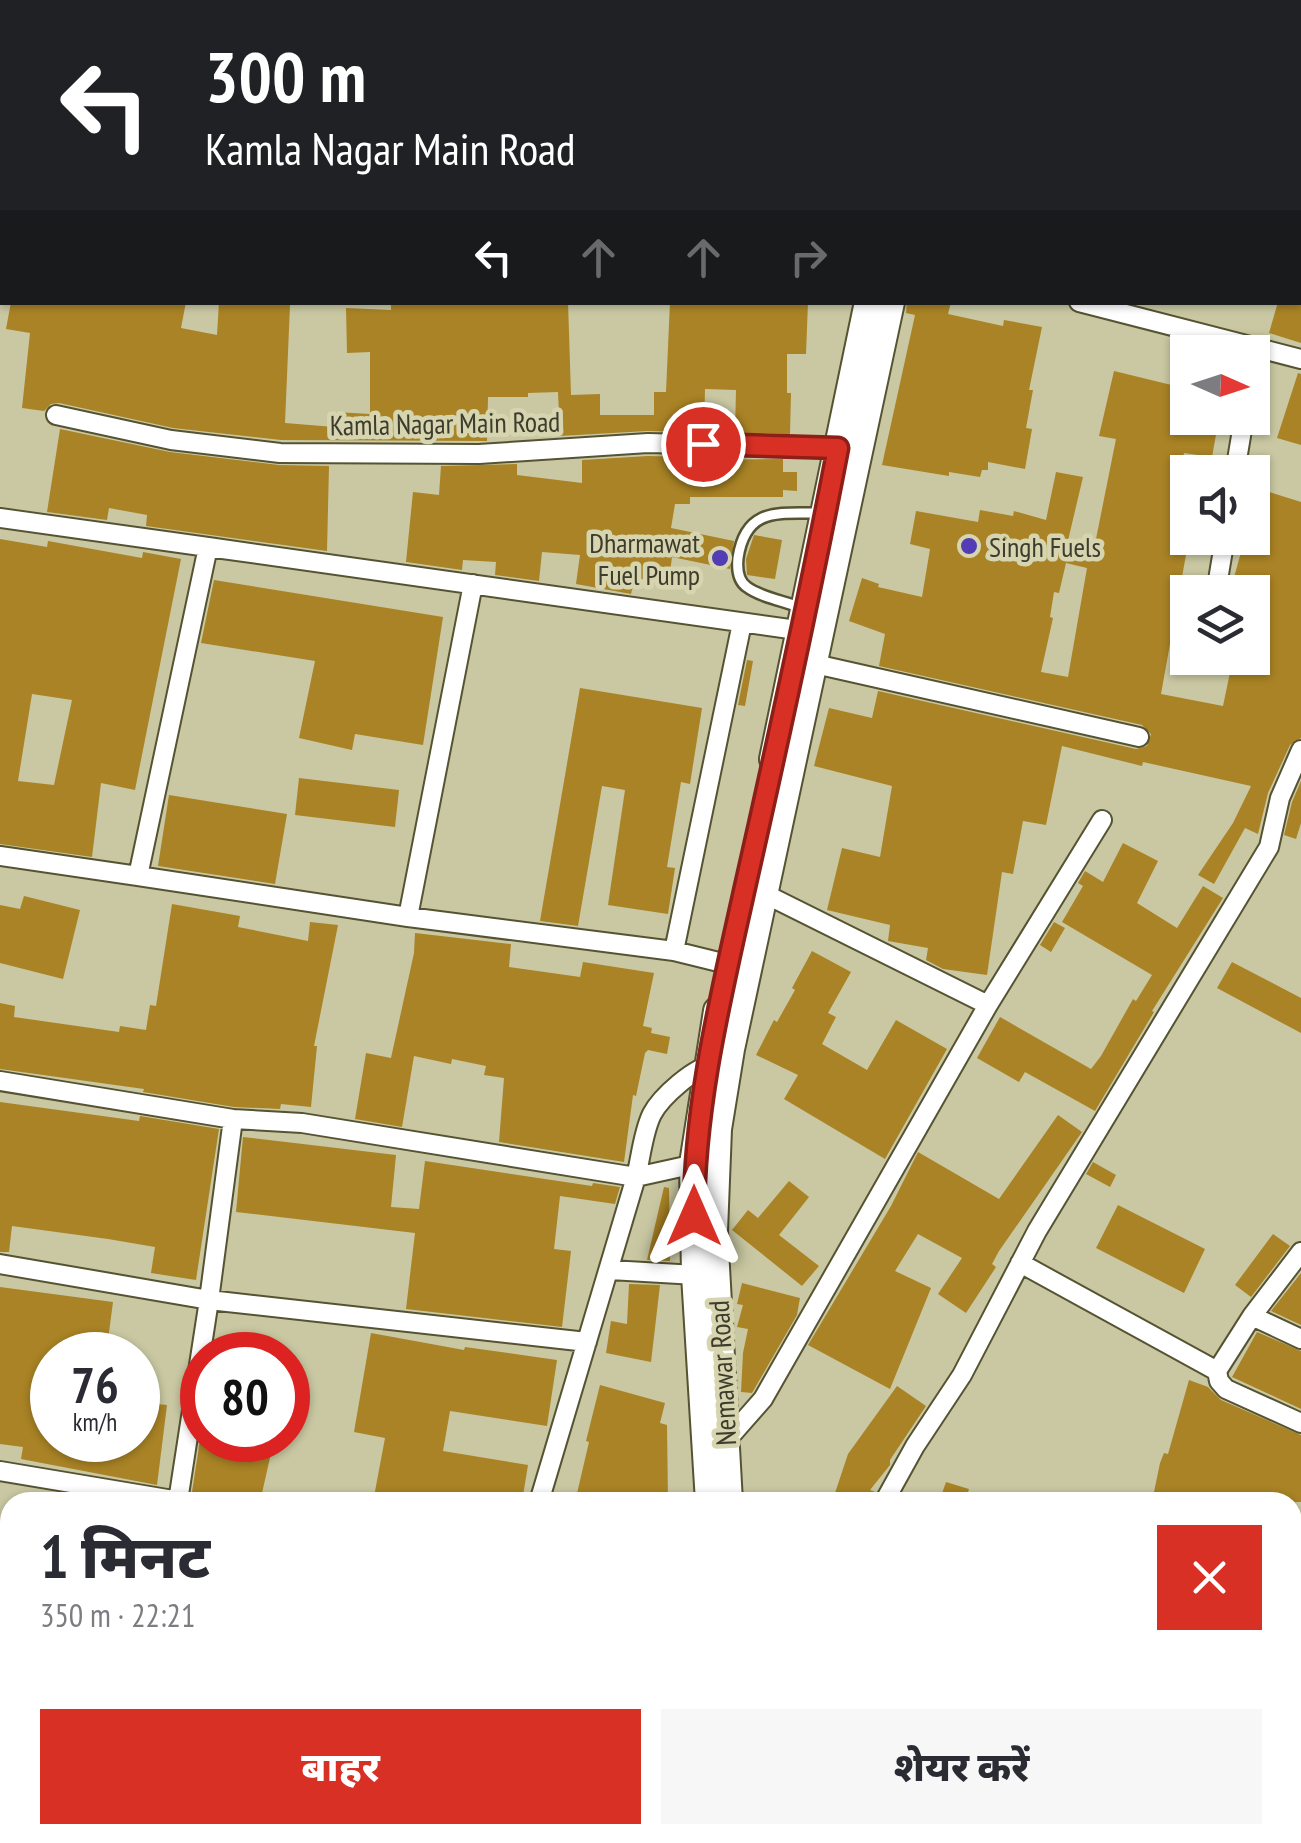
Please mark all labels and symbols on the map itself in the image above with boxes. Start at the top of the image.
north arrow [1170,335,1270,435]
street label: Kamla Nagar Main Road [329,402,561,444]
pin [661,402,746,487]
place label: Dharmawat Fuel Pump [589,524,700,593]
place label: Singh Fuels [989,528,1101,565]
marker: Singh Fuels [958,535,980,557]
marker: Dharmawat Fuel Pump [709,547,731,569]
position arrow [642,1164,746,1268]
street label: Nemawar Road [700,1300,744,1446]
speed limit sign: 80 [180,1332,310,1462]

